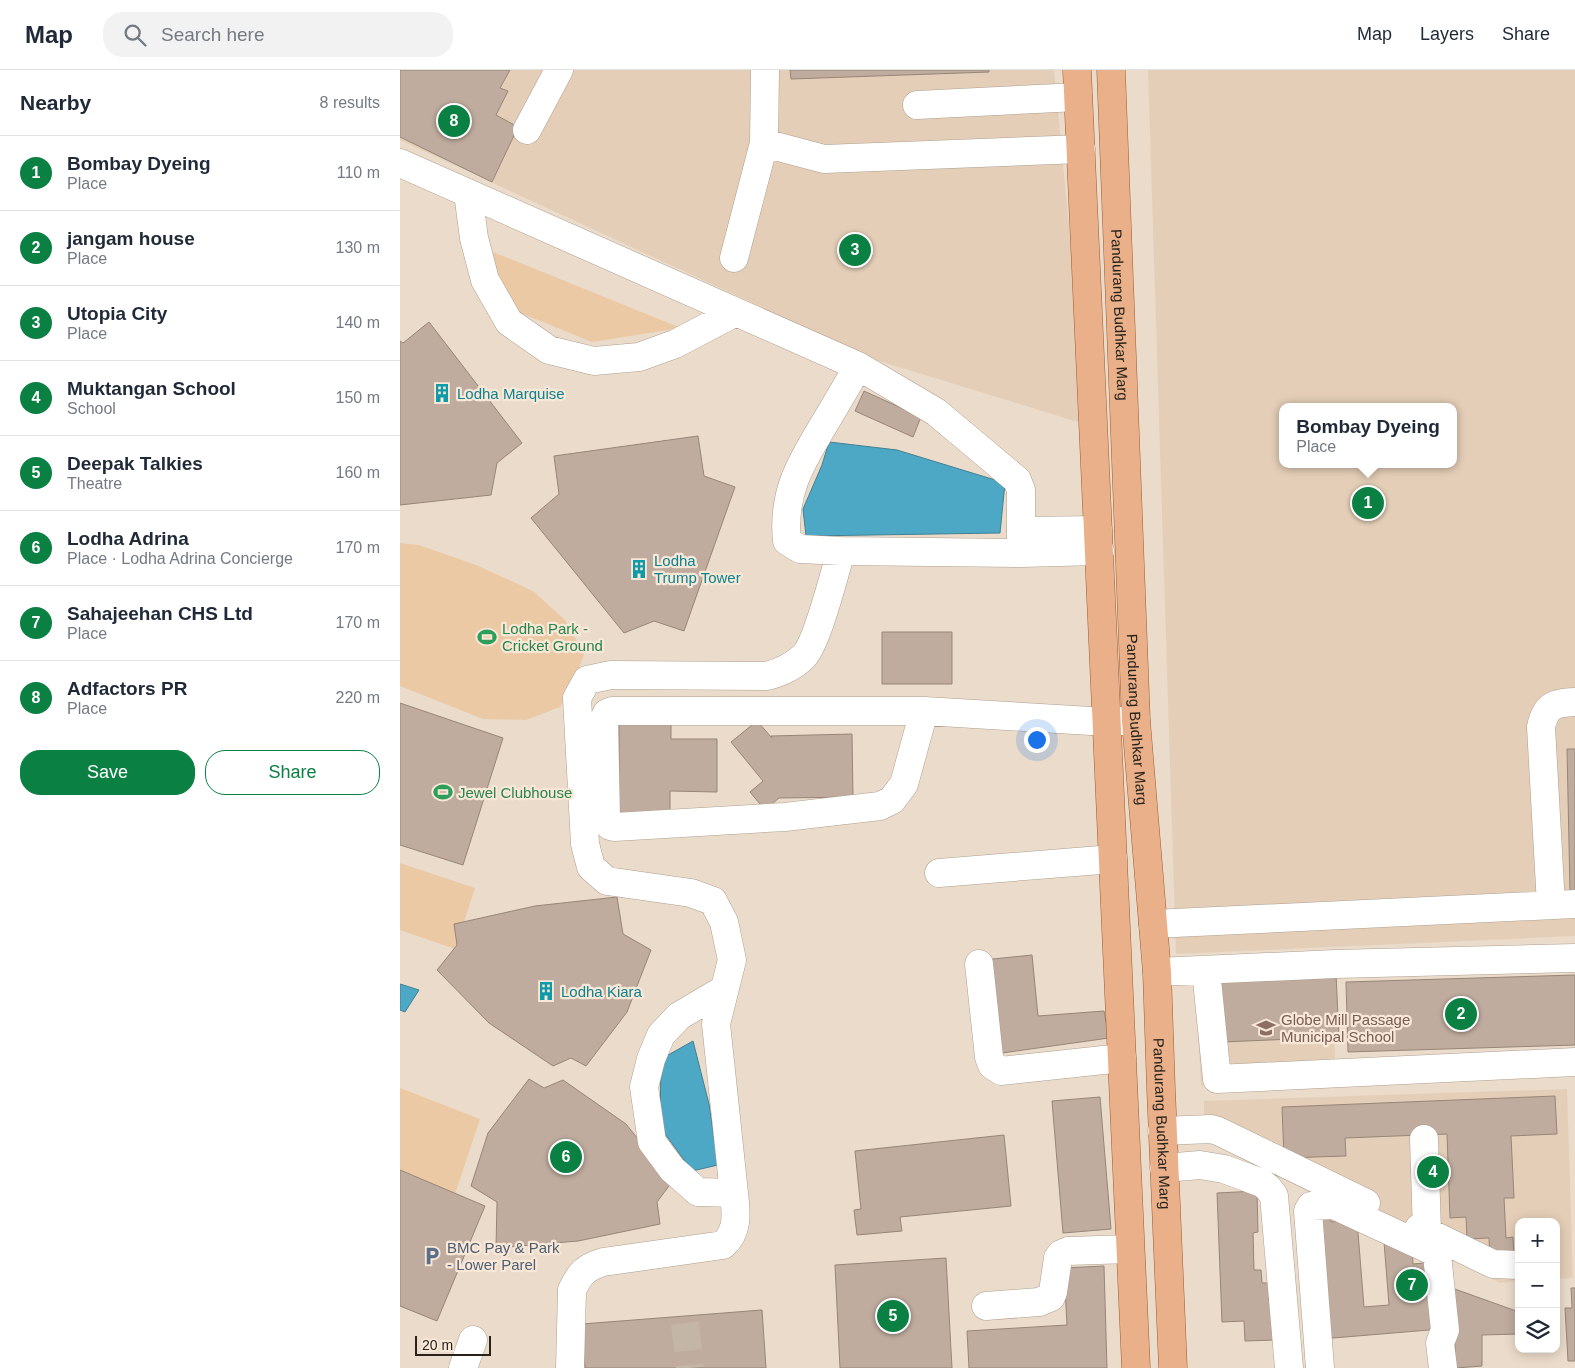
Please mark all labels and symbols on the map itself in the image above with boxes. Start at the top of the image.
pin: 8 [438,102,470,140]
street label: Pandurang Budhkar Marg [1109,229,1132,401]
pin: 3 [839,231,871,269]
building icon: Lodha Marquise [431,382,453,404]
place label: Lodha Marquise [457,385,565,402]
pin: 1 [1352,484,1384,522]
place label: Lodha Trump Tower [654,552,741,586]
building icon: Lodha Trump Tower [628,558,650,580]
place label: Lodha Park - Cricket Ground [502,620,603,654]
sports icon: Lodha Park - Cricket Ground [476,626,498,648]
street label: Pandurang Budhkar Marg [1124,633,1152,806]
your location [1024,727,1050,753]
sports icon: Jewel Clubhouse [432,781,454,803]
place label: Jewel Clubhouse [458,784,572,801]
building icon: Lodha Kiara [535,980,557,1002]
place label: Lodha Kiara [561,983,643,1000]
pin: 2 [1445,995,1477,1033]
place label: Globe Mill Passage Municipal School [1281,1011,1410,1045]
school or university icon: Globe Mill Passage Municipal School [1255,1017,1277,1039]
street label: Pandurang Budhkar Marg [1151,1037,1175,1210]
pin: 6 [550,1138,582,1176]
pin: 4 [1417,1153,1449,1191]
place label: BMC Pay & Park - Lower Parel [447,1239,560,1273]
parking icon: BMC Pay & Park - Lower Parel [421,1245,443,1267]
pin: 7 [1396,1266,1428,1304]
pin: 5 [877,1297,909,1335]
scale bar [415,1333,491,1356]

